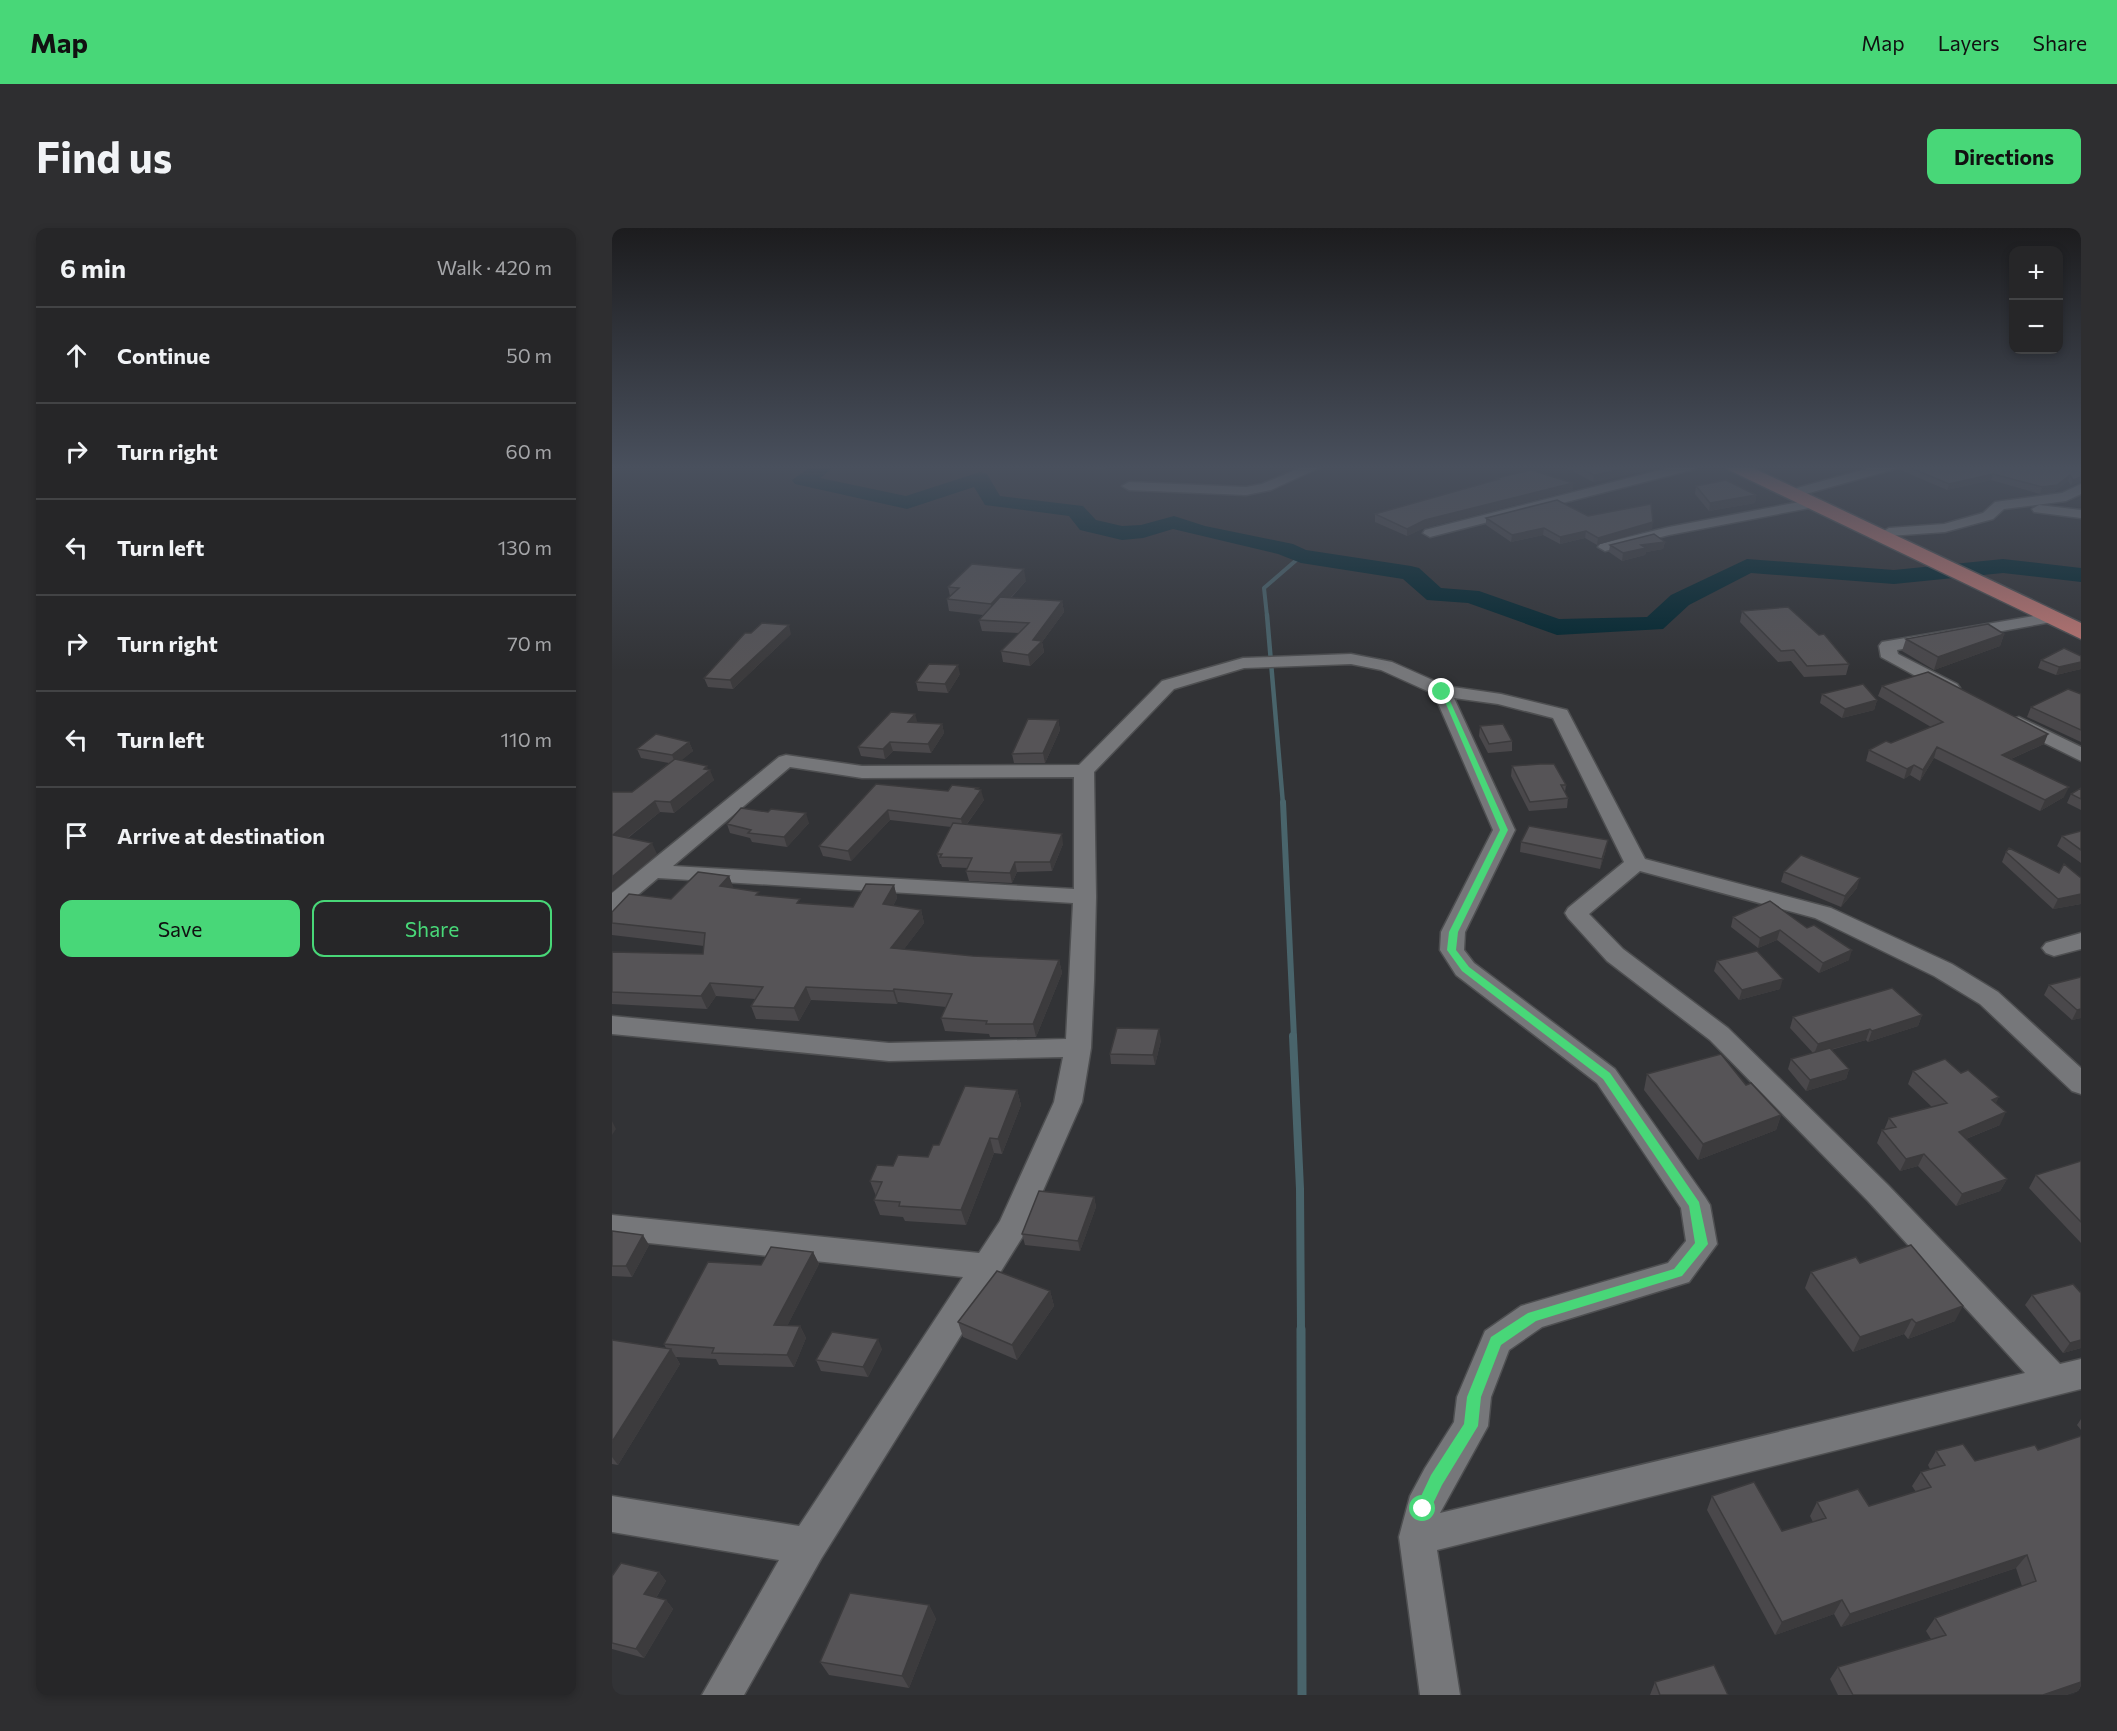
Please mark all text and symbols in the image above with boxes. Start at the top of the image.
text: Map [30,25,88,59]
text: Map [1861,30,1905,55]
text: Layers [1938,30,2000,55]
text: Share [2033,30,2087,55]
button: Directions [1927,129,2081,184]
text: Find us [36,130,172,182]
map controls [2009,246,2063,354]
button: + [2009,246,2063,300]
text: 6 min [60,252,126,283]
text: Walk · 420 m [437,255,552,279]
button: − [2009,300,2063,354]
icon: ahead [60,339,93,372]
text: Continue [117,342,210,369]
text: 50 m [506,343,552,367]
icon: right [60,435,93,468]
text: Turn right [117,438,218,465]
text: 60 m [506,439,552,463]
icon: left [60,531,93,564]
text: Turn left [117,534,204,561]
text: 130 m [498,535,552,559]
icon: right [60,627,93,660]
text: Turn right [117,630,218,657]
text: 70 m [507,631,552,655]
route end [1428,678,1454,704]
icon: left [60,723,93,756]
text: Turn left [117,726,204,753]
text: 110 m [501,727,552,751]
icon: arrive [60,819,93,852]
text: Arrive at destination [117,822,325,849]
button: Save [60,900,300,957]
button: Share [312,900,552,957]
route start [1409,1495,1435,1521]

